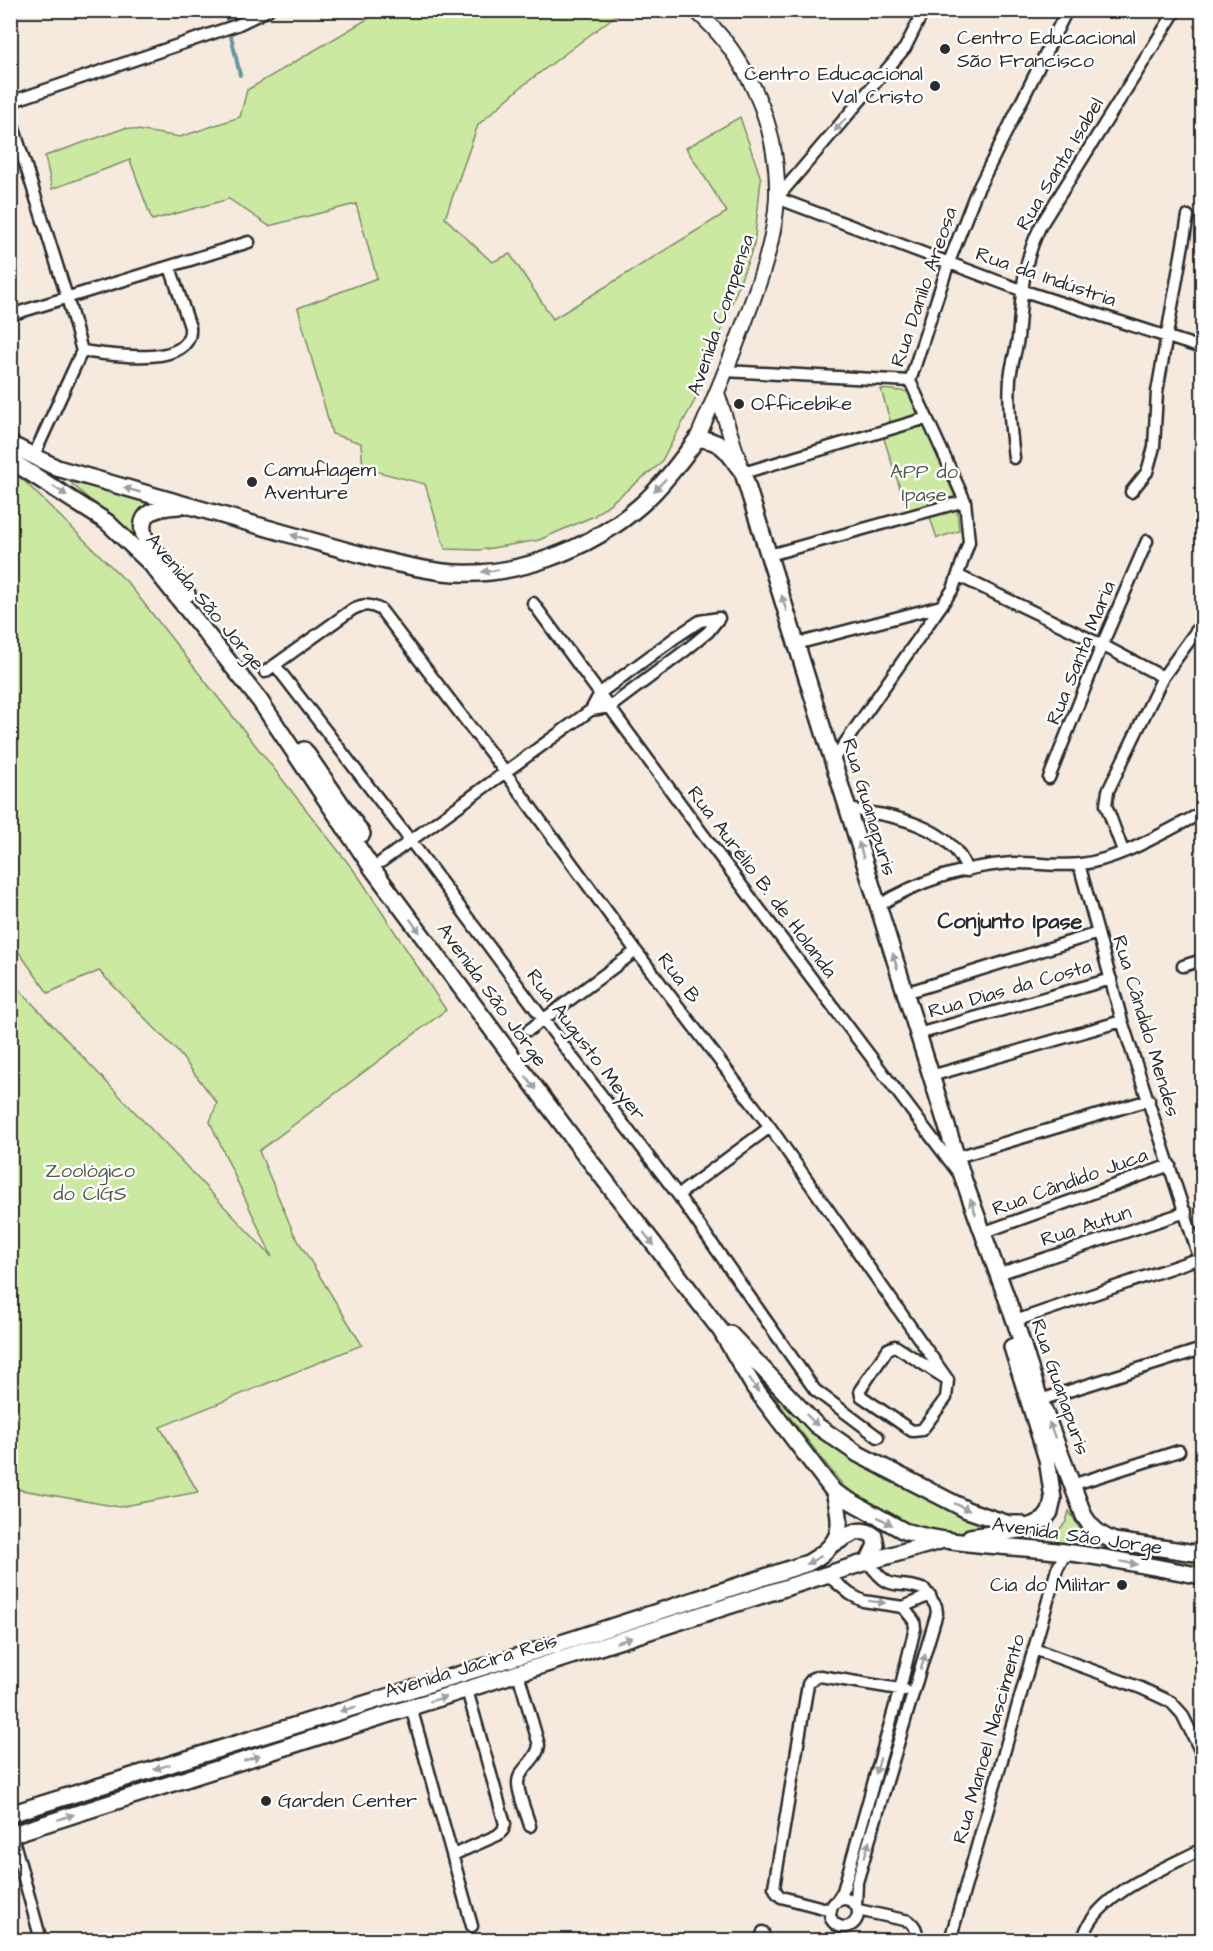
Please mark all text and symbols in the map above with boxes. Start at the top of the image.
place label: Centro Educacional São Francisco [957,24,1136,75]
marker: Centro Educacional São Francisco [938,42,952,56]
place label: Centro Educacional Val Cristo [744,60,923,111]
marker: Centro Educacional Val Cristo [928,79,942,93]
street label: Rua Santa Isabel [1009,92,1111,236]
one-way arrow [834,117,847,132]
street label: Rua Danilo Areosa [884,203,964,371]
street label: Avenida Compensa [680,231,762,399]
street label: Rua da Indústria [972,240,1120,314]
place label: Officebike [751,390,852,418]
marker: Officebike [732,397,746,411]
place label: Camuflagem Aventure [264,456,376,507]
park label: APP do Ipase [890,458,958,509]
marker: Camuflagem Aventure [245,475,259,489]
one-way arrow [654,477,667,492]
one-way arrow [52,485,69,496]
one-way arrow [123,485,141,494]
street label: Avenida São Jorge [138,527,271,678]
one-way arrow [290,532,308,541]
one-way arrow [480,566,499,575]
street label: Rua Santa Maria [1039,577,1123,729]
one-way arrow [779,594,788,612]
street label: Rua Guanapuris [835,735,903,879]
street label: Rua Aurélio B. de Holanda [680,780,844,984]
one-way arrow [855,841,865,859]
district label: Conjunto Ipase [938,906,1083,937]
street label: Avenida São Jorge [429,917,554,1073]
one-way arrow [409,919,421,934]
street label: Rua Cândido Mendes [1105,932,1187,1120]
street label: Rua B [651,947,707,1009]
one-way arrow [890,952,899,970]
street label: Rua Dias da Costa [925,952,1095,1026]
street label: Rua Augusto Meyer [519,963,652,1127]
one-way arrow [525,1075,537,1091]
street label: Rua Cândido Juca [988,1141,1152,1223]
park label: Zoológico do CIGS [45,1157,135,1208]
one-way arrow [968,1198,978,1216]
street label: Rua Autun [1037,1198,1135,1254]
one-way arrow [642,1231,654,1246]
street label: Rua Guanapuris [1024,1315,1096,1459]
one-way arrow [748,1377,760,1393]
one-way arrow [805,1412,819,1426]
one-way arrow [1046,1421,1056,1439]
one-way arrow [953,1503,970,1512]
street label: Avenida São Jorge [990,1510,1164,1563]
one-way arrow [877,1516,894,1526]
one-way arrow [805,1554,822,1564]
one-way arrow [1119,1559,1138,1568]
place label: Cia do Militar [990,1571,1110,1599]
marker: Cia do Militar [1115,1578,1129,1592]
one-way arrow [867,1598,886,1607]
street label: Avenida Jacira Reis [381,1626,561,1706]
street label: Rua Manoel Nascimento [946,1631,1032,1847]
one-way arrow [615,1635,633,1644]
one-way arrow [919,1653,928,1671]
one-way arrow [429,1694,447,1703]
one-way arrow [339,1705,357,1714]
one-way arrow [243,1752,261,1762]
one-way arrow [873,1757,883,1775]
one-way arrow [153,1763,171,1772]
place label: Garden Center [278,1787,417,1815]
marker: Garden Center [259,1794,273,1808]
one-way arrow [57,1812,75,1822]
one-way arrow [863,1840,872,1858]

